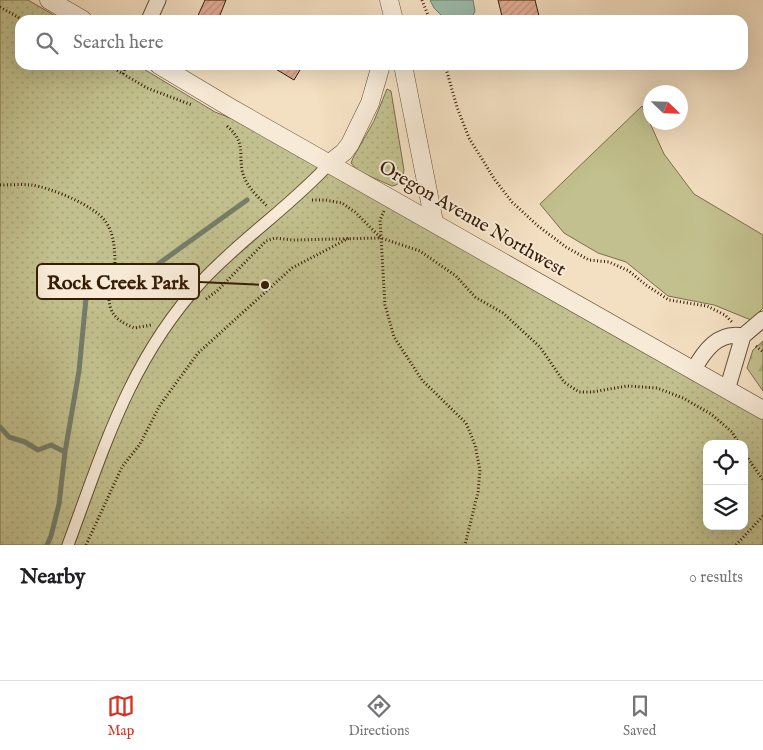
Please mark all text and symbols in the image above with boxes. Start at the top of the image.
search box [15,15,748,70]
icon: search [33,29,61,57]
text: Search here [73,31,164,55]
north arrow [643,85,688,130]
street label: Oregon Avenue Northwest [374,156,570,283]
callout: Rock Creek Park [37,264,199,299]
text: Rock Creek Park [47,271,191,296]
map controls [703,440,748,530]
button: locate [703,440,748,485]
button: layers [703,485,748,530]
text: Nearby [20,564,85,591]
text: 0 results [689,568,743,588]
tab: Map [107,692,135,740]
tab: Directions [348,692,409,740]
tab: Saved [623,692,656,740]

